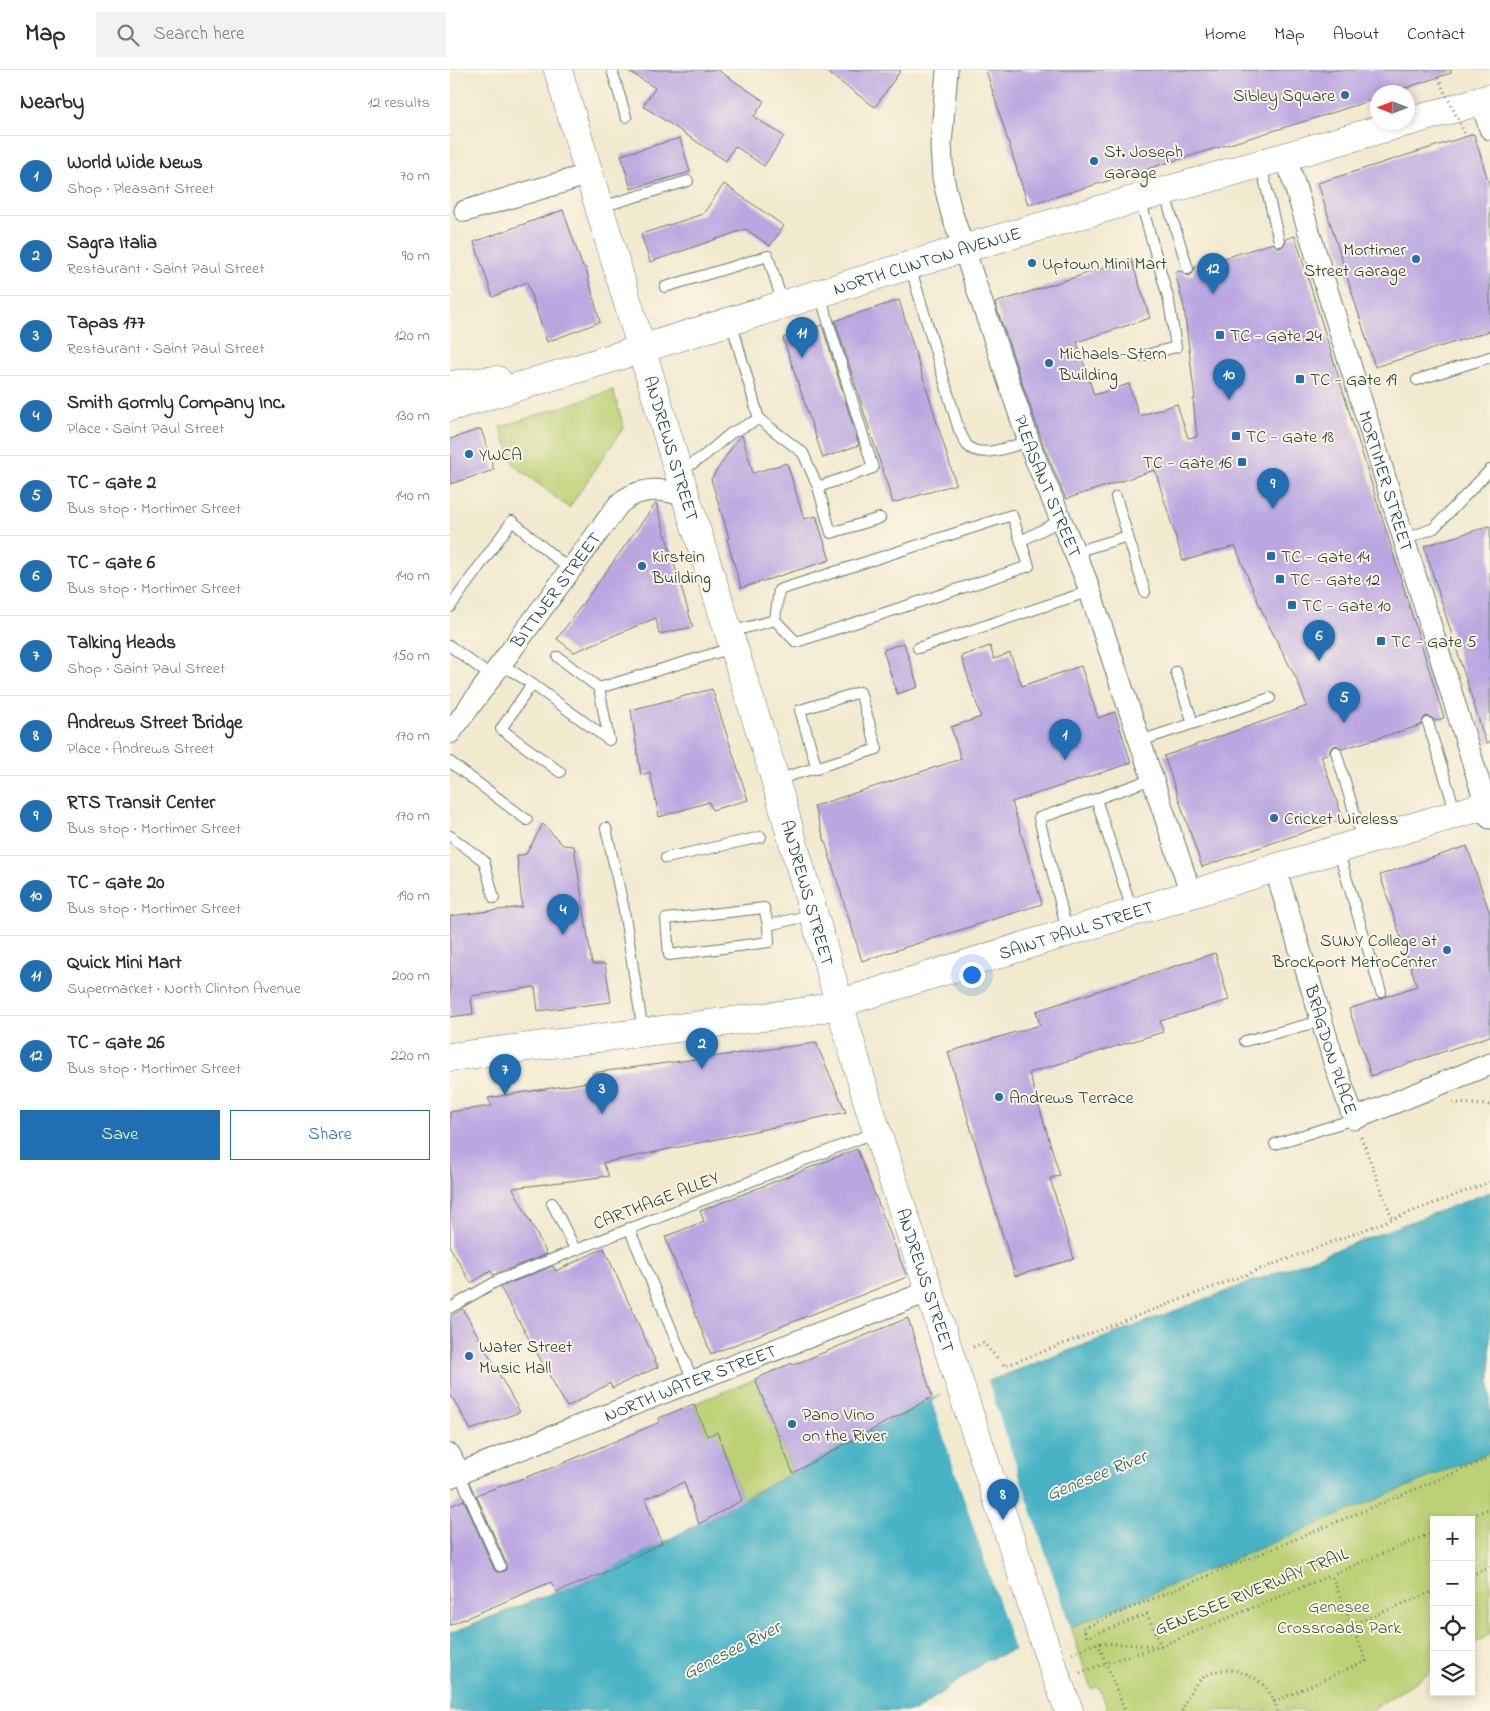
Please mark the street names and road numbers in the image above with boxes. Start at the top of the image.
street label: NORTH CLINTON AVENUE [831,222,1024,303]
street label: ANDREWS STREET [635,373,704,525]
street label: MORTIMER STREET [1350,408,1418,555]
street label: PLEASANT STREET [1006,412,1086,562]
street label: BITTNER STREET [505,527,609,655]
street label: ANDREWS STREET [772,818,839,969]
street label: SAINT PAUL STREET [996,896,1157,968]
street label: BRAGDON PLACE [1296,981,1362,1118]
street label: CARTHAGE ALLEY [590,1166,724,1238]
street label: ANDREWS STREET [888,1205,960,1356]
street label: NORTH WATER STREET [601,1339,781,1430]
street label: GENESEE RIVERWAY TRAIL [1151,1542,1353,1644]

